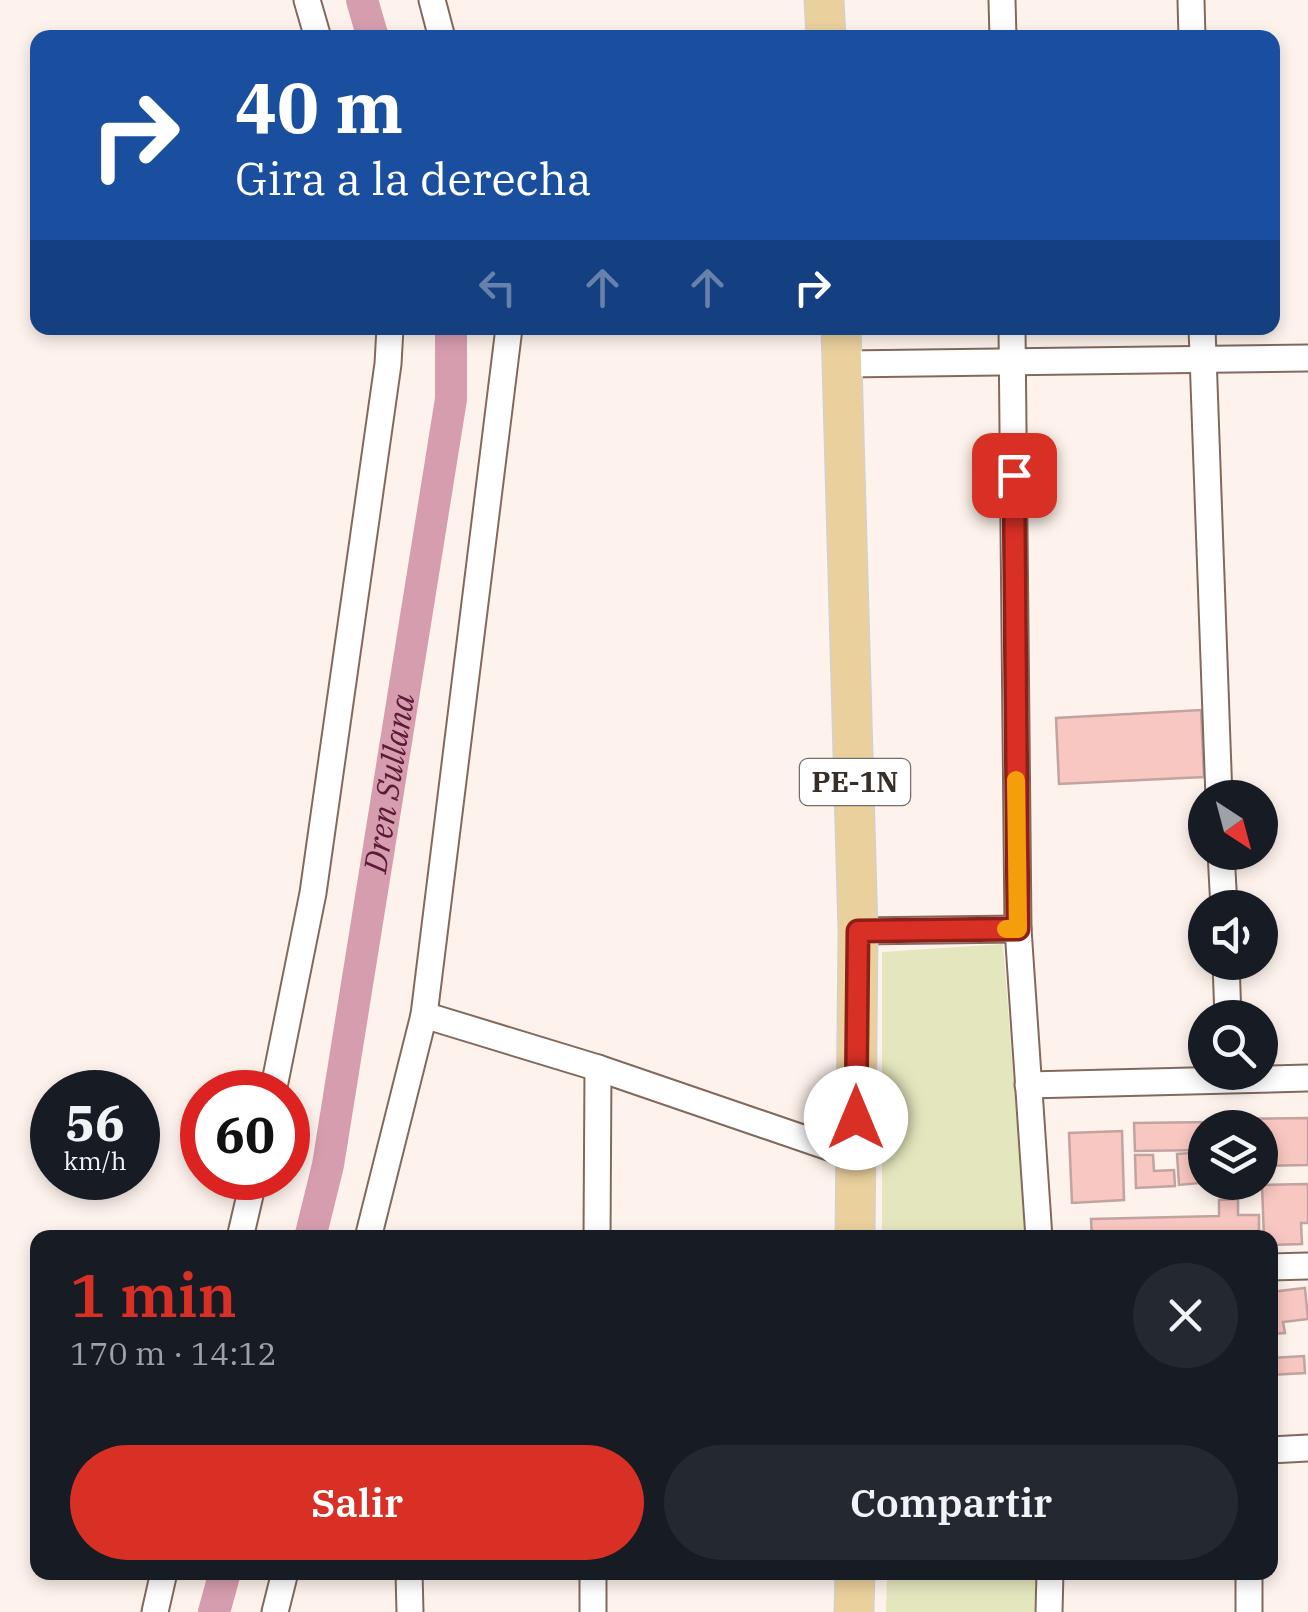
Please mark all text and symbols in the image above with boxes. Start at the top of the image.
text: 40 m [235,61,403,152]
icon: right [70,70,200,200]
text: Gira a la derecha [235,149,592,207]
icon: left [470,260,525,315]
icon: ahead [575,260,630,315]
icon: ahead [680,260,735,315]
icon: right [785,260,840,315]
pin [972,433,1057,518]
icon: arrive [987,448,1042,503]
water label: Dren Sullana [353,690,424,877]
road number: PE-1N [800,759,910,805]
north arrow [1188,780,1278,870]
map controls [1188,780,1278,1200]
button: sound [1188,890,1278,980]
button: search [1188,1000,1278,1090]
position arrow [804,1066,908,1170]
speed limit sign: 60 [180,1070,310,1200]
text: 56 [65,1090,125,1155]
button: layers [1188,1110,1278,1200]
text: km/h [63,1144,127,1177]
text: 1 min [70,1255,237,1334]
button: close [1133,1263,1238,1368]
text: 170 m · 14:12 [70,1332,277,1374]
button: Salir [70,1445,644,1560]
button: Compartir [664,1445,1238,1560]

